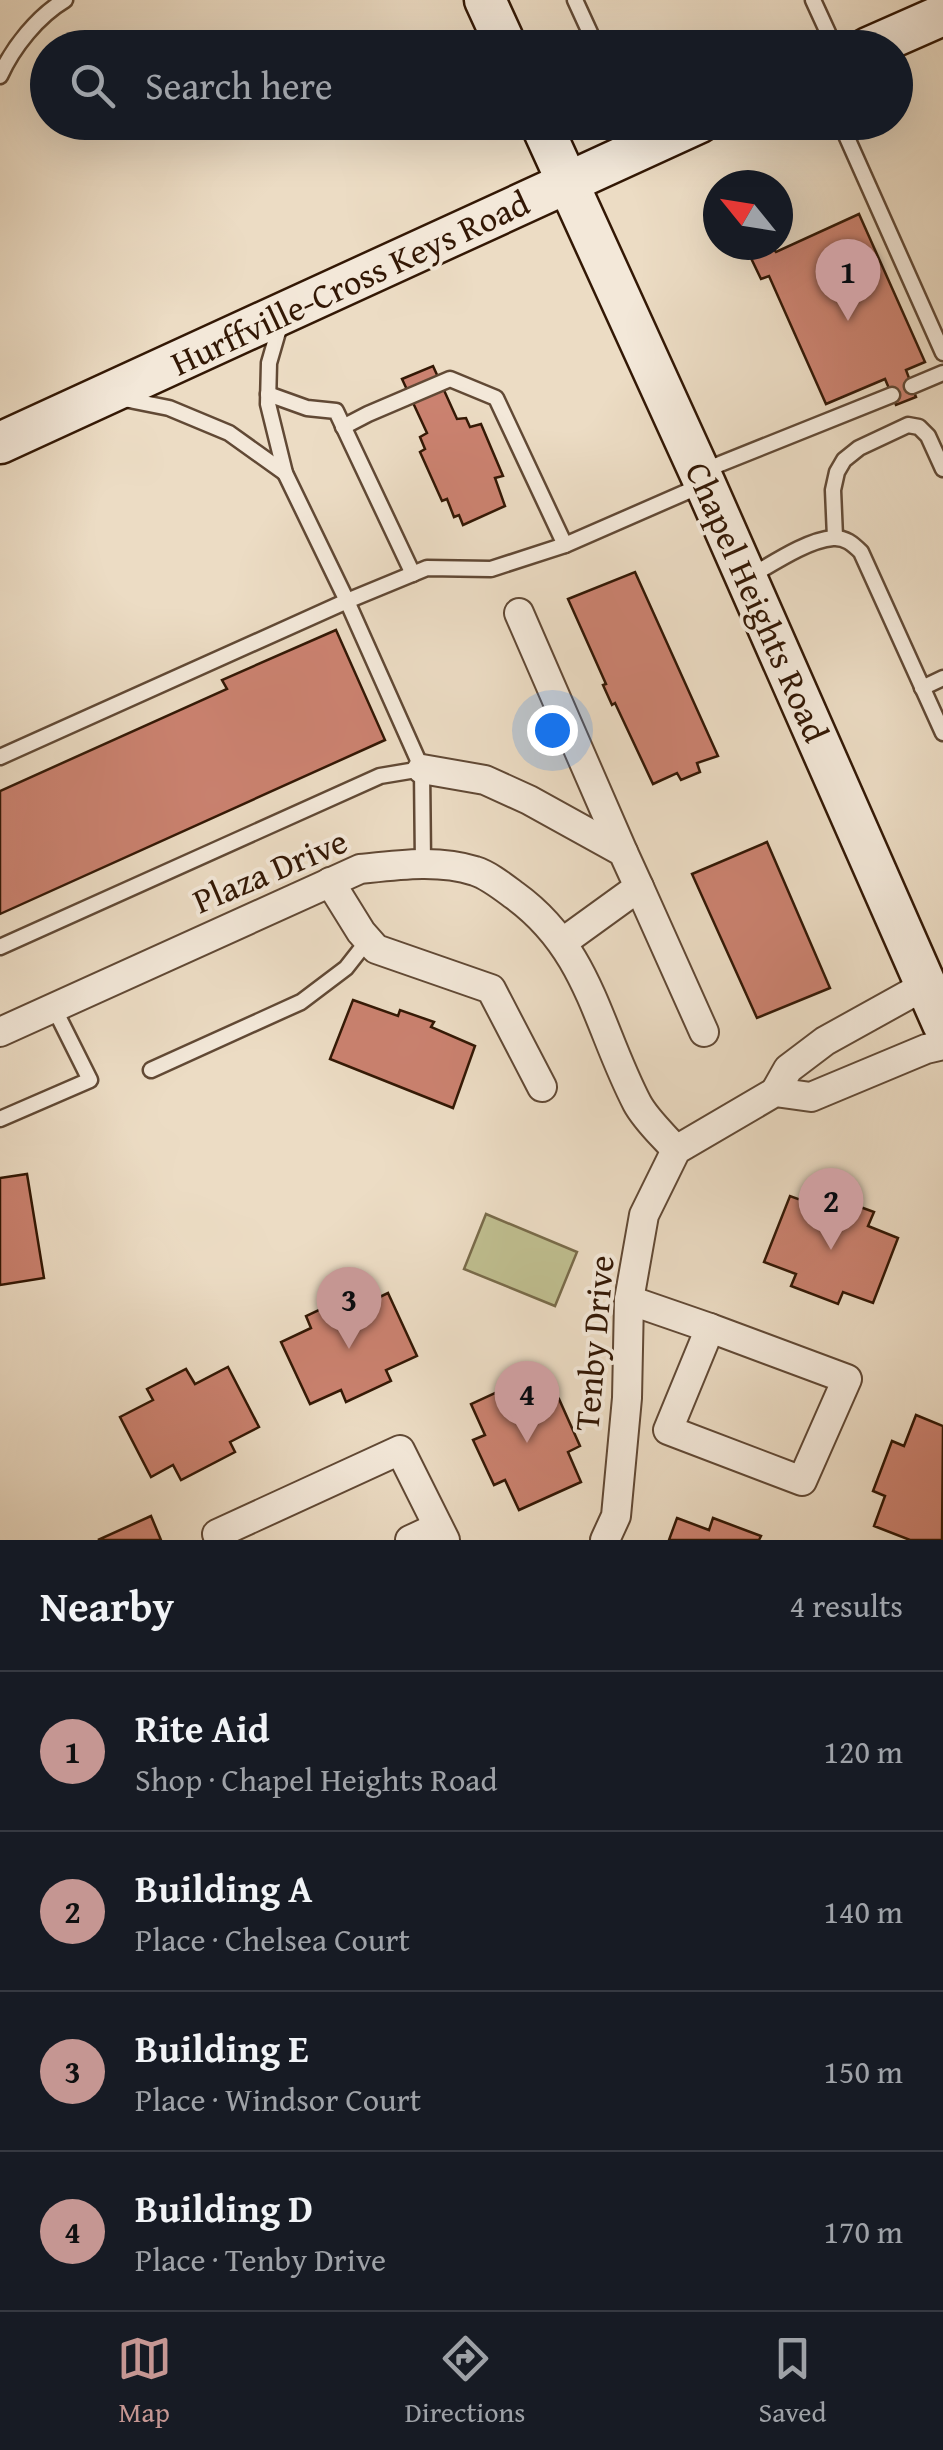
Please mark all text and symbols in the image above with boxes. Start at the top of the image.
search box [30,30,913,140]
text: Search here [145,57,333,113]
icon: search [65,58,120,113]
north arrow [703,170,793,260]
street label: Hurffville-Cross Keys Road [162,177,538,388]
pin: 1 [816,238,880,321]
street label: Chapel Heights Road [673,454,842,750]
your location [527,705,578,756]
street label: Plaza Drive [185,815,355,926]
pin: 2 [798,1168,864,1250]
street label: Tenby Drive [560,1253,627,1433]
pin: 3 [316,1266,382,1349]
pin: 4 [494,1360,560,1443]
text: Nearby [40,1575,174,1636]
text: 4 results [790,1582,903,1629]
text: Rite Aid [135,1700,270,1756]
text: 1 [64,1728,81,1775]
text: 120 m [824,1728,903,1775]
text: Shop · Chapel Heights Road [135,1756,498,1803]
text: Building A [135,1860,313,1916]
text: 2 [64,1888,81,1935]
text: 140 m [824,1888,903,1935]
text: Place · Chelsea Court [135,1916,410,1963]
text: Building E [135,2020,309,2076]
text: 3 [64,2048,81,2095]
text: 150 m [824,2048,903,2095]
text: Place · Windsor Court [135,2076,421,2123]
text: Building D [135,2180,313,2236]
text: 4 [64,2208,81,2255]
text: 170 m [824,2208,903,2255]
text: Place · Tenby Drive [135,2236,386,2283]
tab: Map [117,2331,172,2432]
tab: Directions [405,2331,525,2432]
tab: Saved [759,2331,826,2432]

